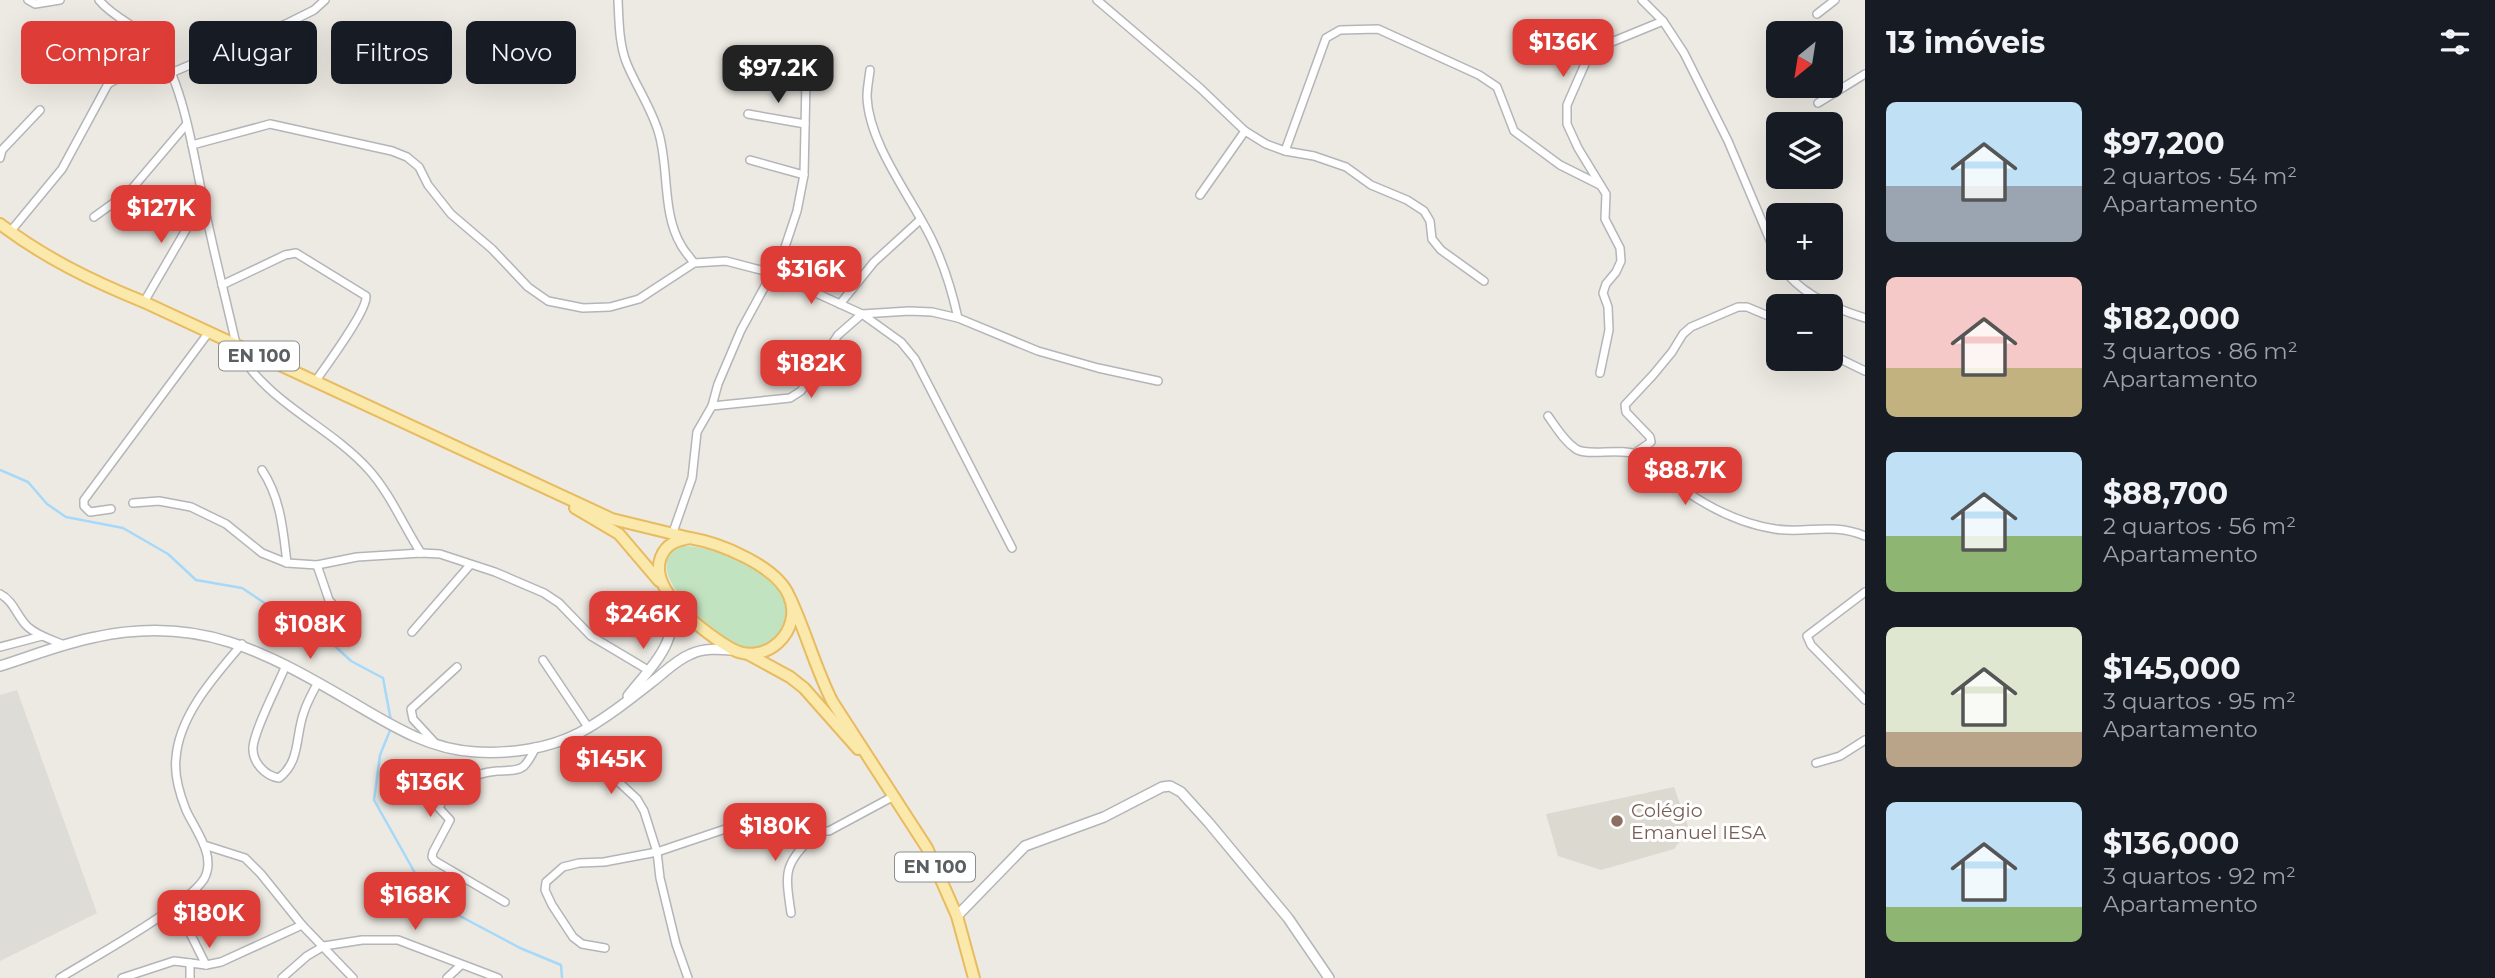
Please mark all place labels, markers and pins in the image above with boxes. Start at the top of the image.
pin: $136K [1514,20,1612,79]
pin: $97.2K [721,46,835,105]
pin: $127K [112,186,210,245]
pin: $316K [762,246,860,306]
pin: $182K [762,340,860,400]
pin: $88.7K [1628,448,1742,507]
pin: $246K [594,592,692,651]
pin: $108K [261,602,359,661]
pin: $145K [562,736,660,796]
pin: $136K [381,760,479,819]
place label: Colégio Emanuel IESA [1631,799,1766,844]
pin: $180K [726,804,824,863]
marker: Colégio Emanuel IESA [1609,813,1625,829]
pin: $168K [366,872,464,932]
pin: $180K [160,890,258,950]

